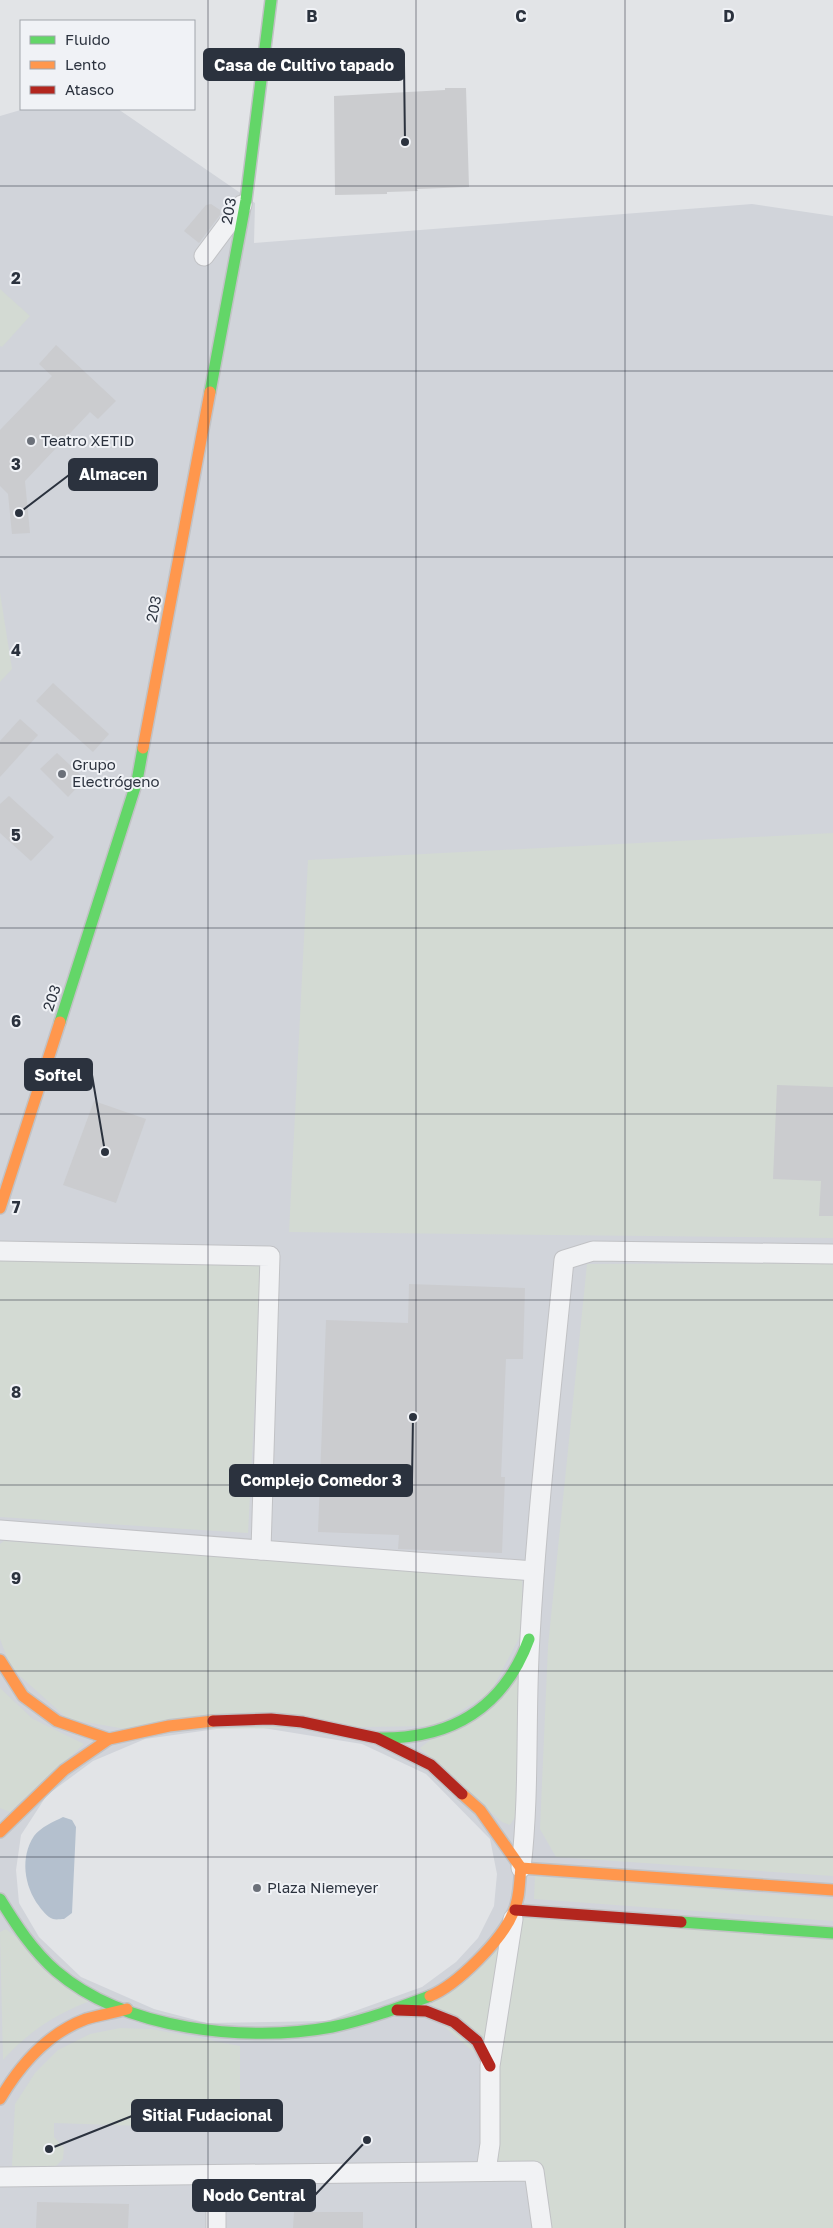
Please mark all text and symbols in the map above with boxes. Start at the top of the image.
text: B [306,6,318,26]
text: C [515,6,527,26]
text: D [723,6,735,26]
legend [20,20,195,110]
text: Fluido [65,30,110,48]
callout: Casa de Cultivo tapado [204,49,404,80]
text: Lento [65,55,106,73]
text: Casa de Cultivo tapado [214,55,394,75]
text: Atasco [65,80,114,98]
street label: 203 [217,196,239,226]
text: 2 [11,268,21,288]
place label: Teatro XETID [41,431,134,449]
marker: Teatro XETID [25,435,37,447]
text: 3 [11,454,21,474]
callout: Almacen [69,459,157,490]
text: Almacen [79,464,147,484]
street label: 203 [142,594,164,624]
text: 4 [11,640,21,660]
place label: Grupo Electrógeno [72,755,160,790]
marker: Grupo Electrógeno [56,768,68,780]
text: 5 [11,825,21,845]
street label: 203 [38,982,64,1013]
text: 6 [11,1011,21,1031]
callout: Softel [25,1059,92,1090]
text: Softel [34,1065,82,1085]
text: 7 [12,1197,21,1217]
text: 8 [11,1382,21,1402]
callout: Complejo Comedor 3 [230,1465,412,1496]
text: Complejo Comedor 3 [240,1470,402,1490]
text: 9 [11,1568,21,1588]
place label: Plaza Niemeyer [267,1878,379,1896]
marker: Plaza Niemeyer [251,1882,263,1894]
callout: Sitial Fudacional [132,2100,282,2131]
text: Sitial Fudacional [142,2105,273,2125]
callout: Nodo Central [193,2180,315,2211]
text: Nodo Central [203,2185,306,2205]

